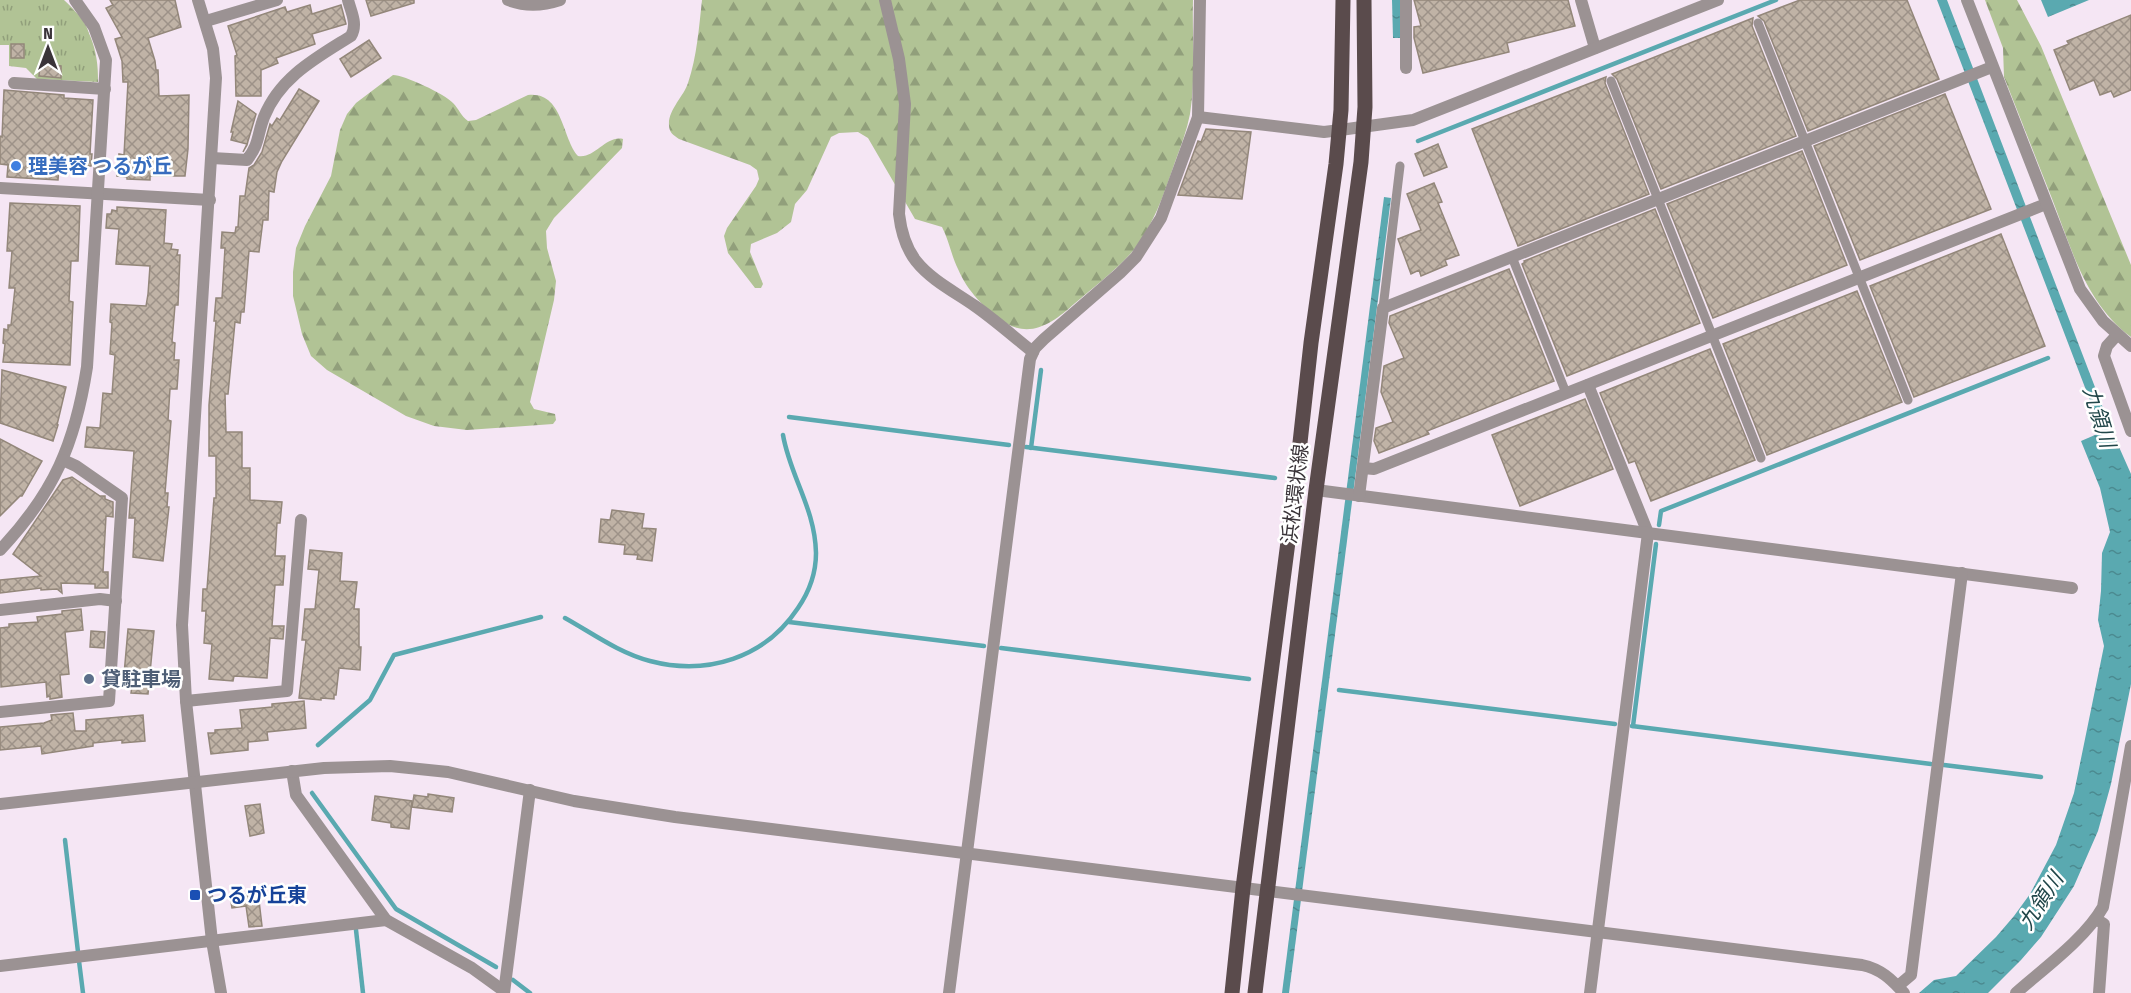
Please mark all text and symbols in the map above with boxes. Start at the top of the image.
north arrow [18,18,78,78]
text: N [43,24,53,43]
place label: 理美容 つるが丘 [28,154,172,178]
marker: 理美容 つるが丘 [9,159,23,173]
water label: 九領川 [2077,383,2121,453]
street label: 浜松環状線 [1277,443,1313,545]
place label: 貸駐車場 [101,667,181,691]
marker: 貸駐車場 [82,672,96,686]
water label: 九領川 [2013,866,2070,934]
place label: つるが丘東 [207,883,307,907]
marker: つるが丘東 [188,888,202,902]

